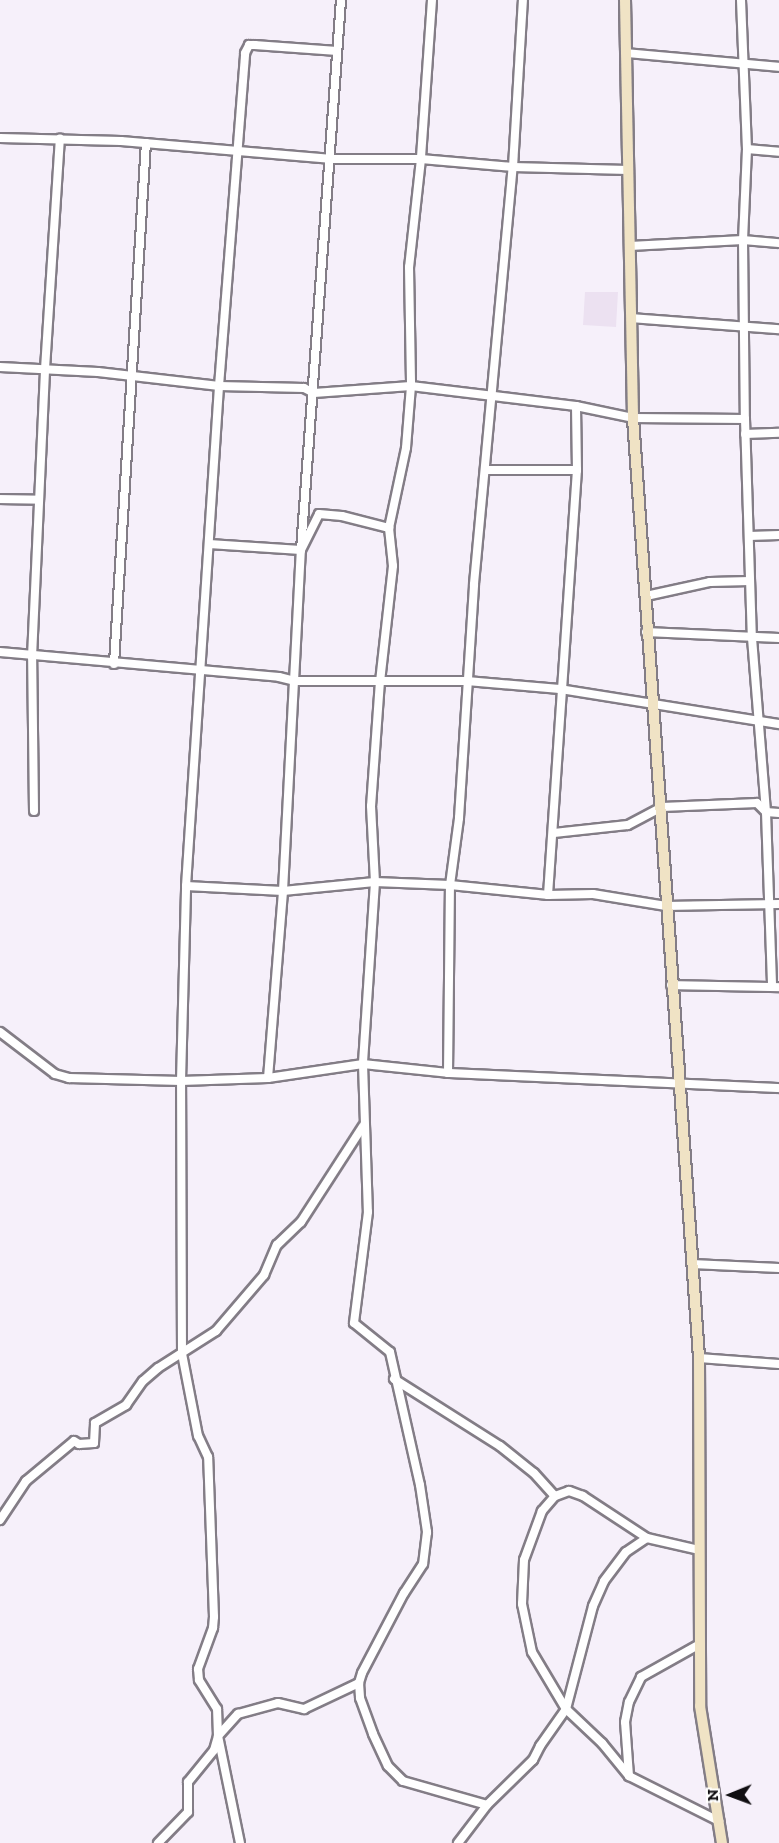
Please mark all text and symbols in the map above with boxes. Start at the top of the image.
north arrow [701,1765,761,1825]
text: N [703,1789,722,1802]

